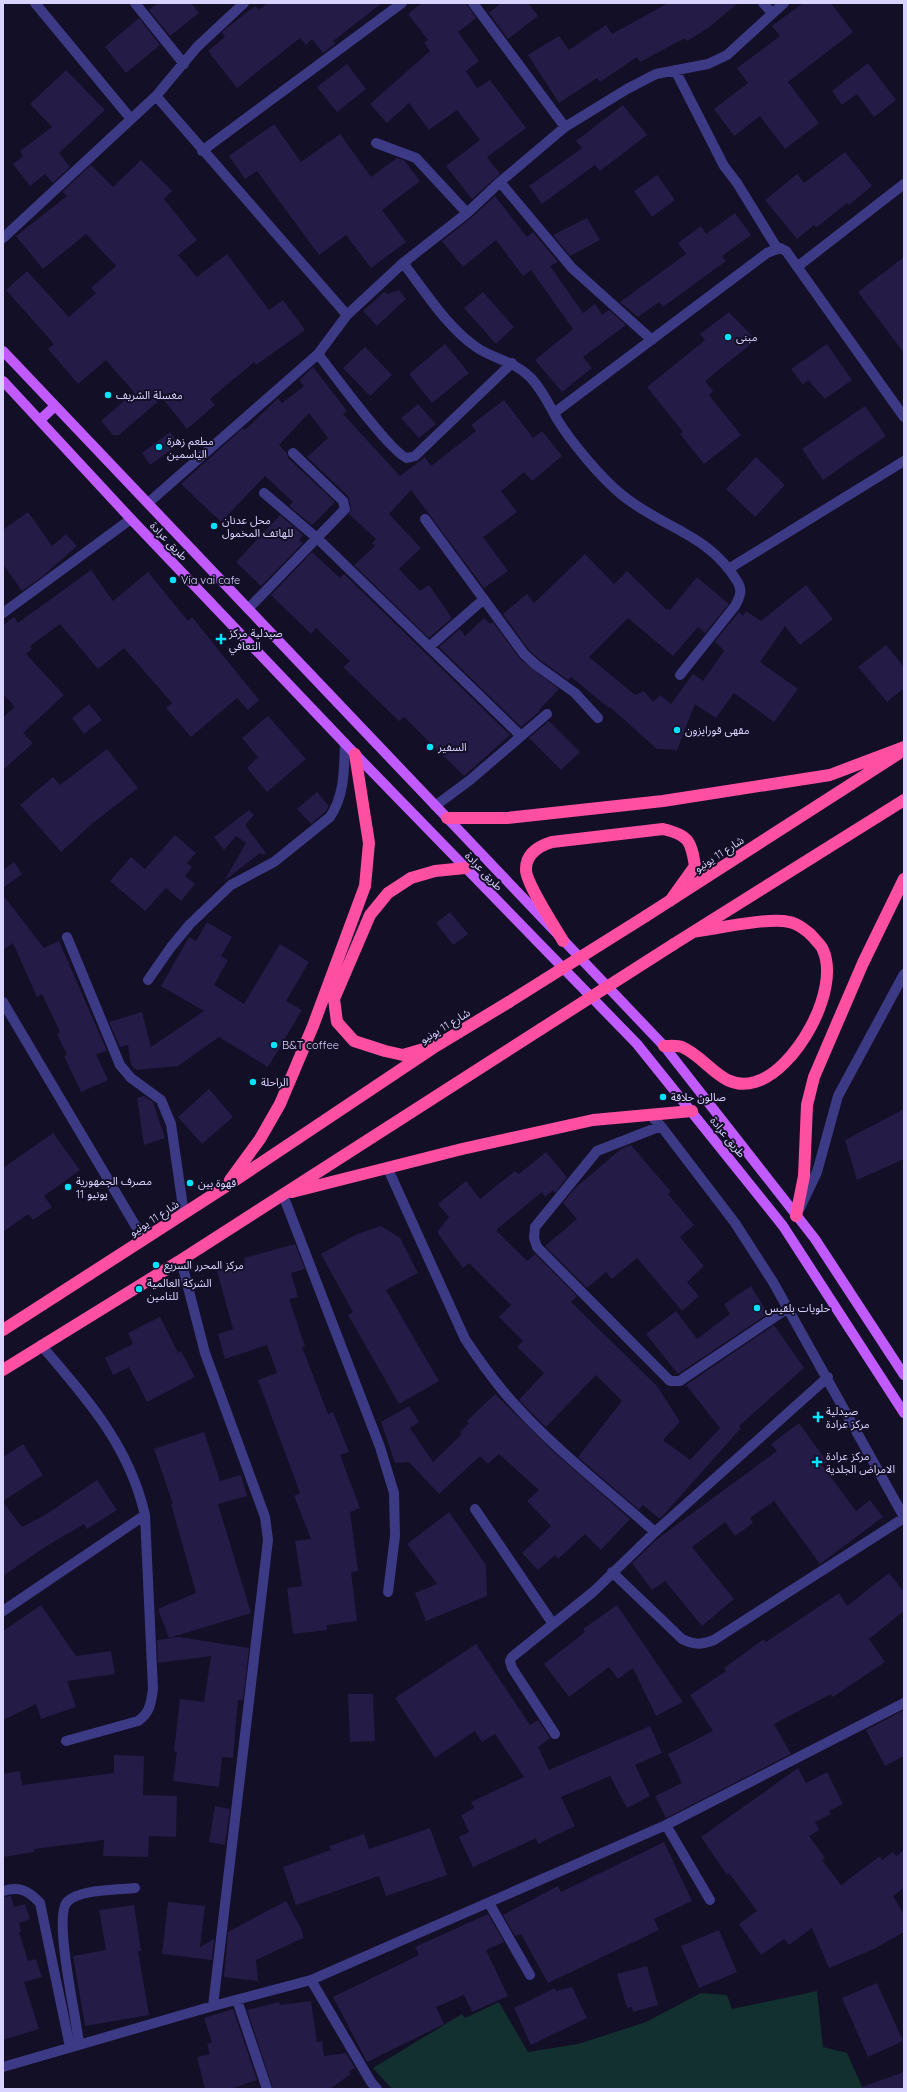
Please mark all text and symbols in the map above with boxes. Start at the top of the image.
place label: مبنى [736,330,758,344]
marker: مبنى [723,332,733,342]
place label: مغسلة الشريف [116,388,183,402]
marker: مغسلة الشريف [103,390,113,400]
place label: مطعم زهرة الياسمين [167,434,214,461]
marker: مطعم زهرة الياسمين [154,442,164,452]
place label: محل عدنان للهاتف المخمول [222,513,293,540]
street label: طريق عرادة [147,519,191,563]
marker: محل عدنان للهاتف المخمول [209,521,219,531]
place label: Via vai cafe [181,573,240,587]
marker: Via vai cafe [168,575,178,585]
place label: صيدلية مركز التعافي [228,626,283,656]
marker: صيدلية مركز التعافي [216,634,226,644]
place label: مقهى قورايزون [685,723,750,737]
marker: مقهى قورايزون [672,725,682,735]
place label: السفير [437,740,467,754]
marker: السفير [425,742,435,752]
street label: شارع 11 يونيو [692,833,747,876]
street label: طريق عرادة [462,849,506,893]
street label: شارع 11 يونيو [417,1005,474,1047]
place label: B&T coffee [282,1038,339,1052]
marker: B&T coffee [269,1040,279,1050]
place label: الراحلة [261,1075,288,1089]
marker: الراحلة [248,1077,258,1087]
place label: صالون حلاقة [671,1090,726,1104]
marker: صالون حلاقة [658,1092,668,1102]
street label: طريق عرادة [707,1114,749,1160]
place label: مصرف الجمهورية 11 يونيو [76,1174,152,1201]
place label: قهوة بين [198,1176,236,1190]
marker: قهوة بين [185,1178,195,1188]
marker: مصرف الجمهورية 11 يونيو [63,1182,73,1192]
street label: شارع 11 يونيو [127,1197,182,1240]
place label: مركز المحرر السريع [164,1258,244,1273]
marker: مركز المحرر السريع [151,1260,161,1270]
place label: الشركة العالمية للتامين [147,1276,212,1303]
marker: الشركة العالمية للتامين [134,1284,144,1294]
place label: حلويات بلقيس [765,1301,831,1315]
marker: حلويات بلقيس [752,1303,762,1313]
place label: صيدلية مركز عرادة [826,1404,870,1431]
marker: صيدلية مركز عرادة [813,1412,823,1422]
place label: مركز عرادة الامراض الجلدية [826,1449,895,1476]
marker: مركز عرادة الامراض الجلدية [811,1456,823,1468]

